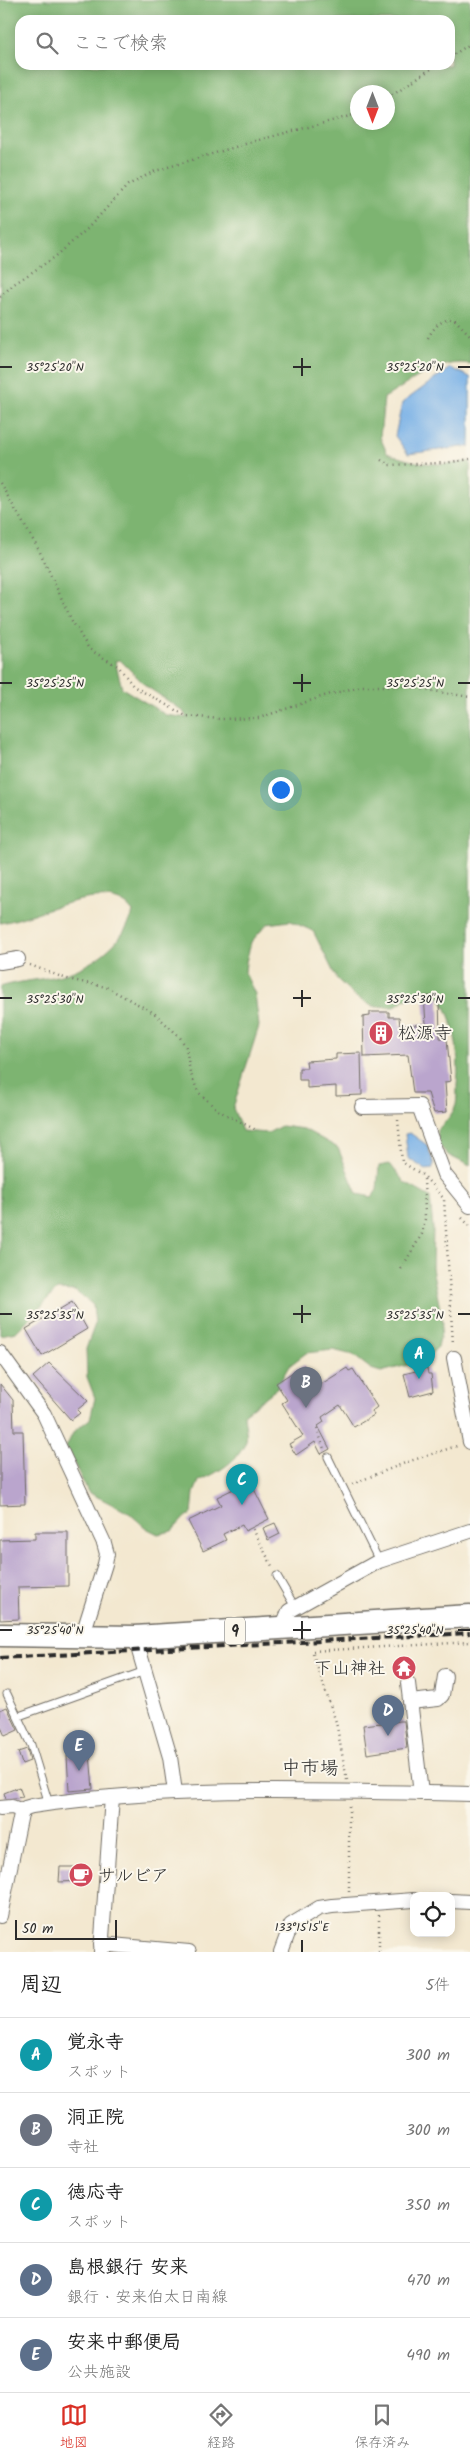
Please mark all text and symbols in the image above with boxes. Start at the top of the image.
search box [15,15,455,70]
icon: search [33,29,61,57]
text: ここで検索 [73,29,168,59]
north arrow [350,85,395,130]
text: 35°25'20"N [26,358,84,377]
text: 35°25'20"N [386,358,444,377]
text: 35°25'25"N [26,674,84,693]
text: 35°25'25"N [386,674,444,693]
your location [268,777,294,803]
text: 35°25'30"N [26,990,84,1009]
text: 35°25'30"N [386,990,444,1009]
building icon: 松源寺 [368,1020,394,1046]
place label: 松源寺 [398,1020,452,1049]
text: 35°25'35"N [26,1306,84,1325]
text: 35°25'35"N [386,1306,444,1325]
pin: A [403,1338,435,1379]
pin: B [290,1367,322,1408]
pin: C [226,1464,258,1505]
road number: 9 [225,1618,245,1644]
text: 35°25'40"N [26,1621,84,1640]
text: 35°25'40"N [386,1621,444,1640]
place label: 下山神社 [314,1655,386,1684]
temple icon: 下山神社 [391,1655,417,1681]
pin: D [372,1695,404,1736]
pin: E [63,1730,95,1771]
district label: 中市場 [281,1754,339,1784]
cafe icon: サルビア [68,1862,94,1888]
place label: サルビア [98,1862,169,1891]
map controls [410,1892,455,1937]
button: locate [410,1892,455,1937]
scale bar [15,1917,118,1940]
text: 50 m [22,1918,53,1940]
text: 133°15'15"E [275,1918,330,1937]
text: 周辺 [20,1969,62,2002]
text: 5件 [425,1973,450,1998]
text: 覚永寺 [67,2028,124,2058]
text: A [31,2043,41,2068]
text: 300 m [406,2043,450,2068]
text: スポット [67,2060,131,2085]
text: 洞正院 [67,2103,124,2133]
text: B [31,2118,41,2143]
text: 300 m [406,2118,450,2143]
text: 寺社 [67,2135,99,2160]
text: 徳応寺 [67,2178,124,2208]
text: C [31,2193,41,2218]
text: 350 m [405,2193,450,2218]
text: スポット [67,2210,131,2235]
text: 島根銀行 安来 [67,2253,188,2283]
text: D [31,2268,41,2293]
text: 470 m [407,2268,450,2293]
text: 銀行 · 安来伯太日南線 [67,2285,228,2310]
text: 安来中郵便局 [67,2328,181,2358]
text: E [32,2343,40,2368]
text: 490 m [406,2343,450,2368]
text: 公共施設 [67,2360,131,2385]
tab: 地図 [60,2401,88,2454]
tab: 経路 [207,2401,235,2454]
tab: 保存済み [354,2401,410,2454]

